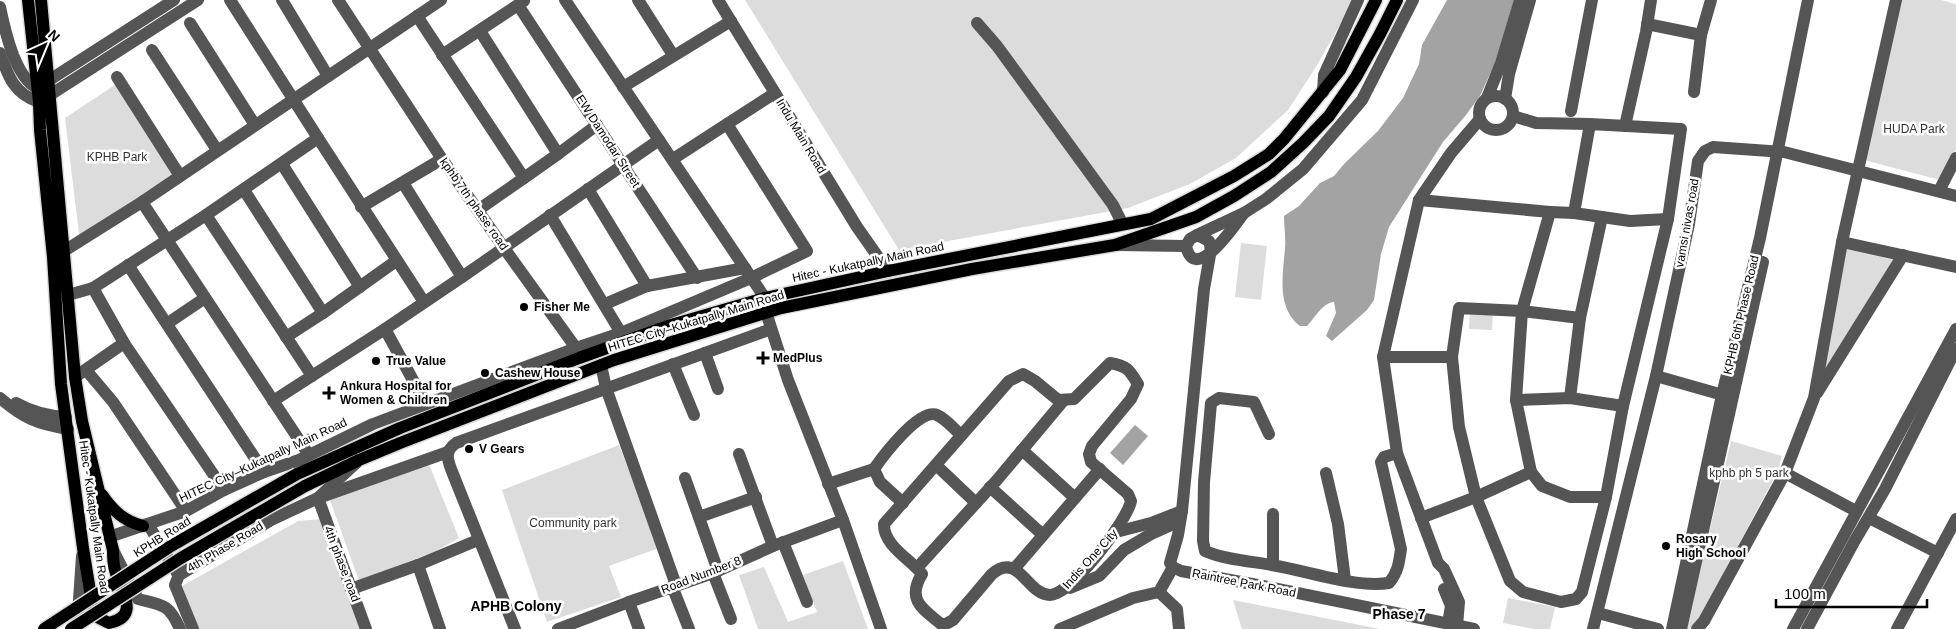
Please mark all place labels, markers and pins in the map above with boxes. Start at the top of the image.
place label: Fisher Me [534,300,590,314]
marker: Fisher Me [518,301,530,313]
place label: MedPlus [773,351,823,365]
marker: MedPlus [757,352,769,364]
place label: True Value [386,354,446,368]
marker: True Value [370,355,382,367]
place label: Cashew House [495,366,581,380]
marker: Cashew House [479,367,491,379]
place label: Ankura Hospital for Women & Children [340,379,452,407]
marker: Ankura Hospital for Women & Children [322,386,336,400]
place label: V Gears [479,442,525,456]
marker: V Gears [463,443,475,455]
place label: Rosary High School [1676,532,1746,560]
marker: Rosary High School [1660,540,1672,552]

